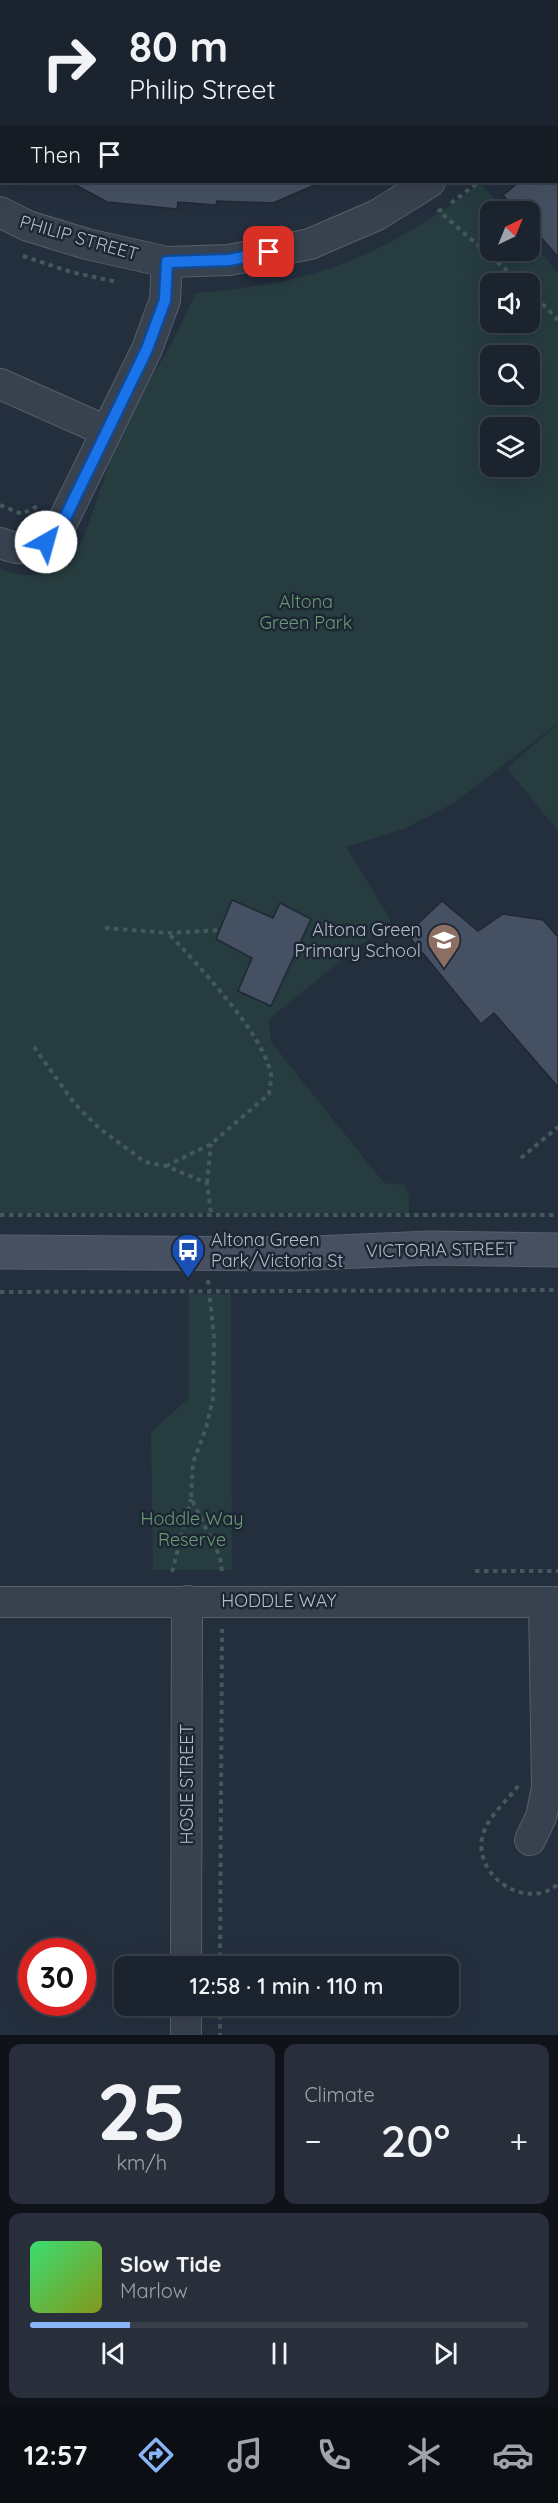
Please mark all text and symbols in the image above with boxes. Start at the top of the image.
text: 80 m [129,20,228,73]
icon: right [30,24,108,102]
text: Philip Street [129,72,276,106]
icon: arrive [93,138,126,171]
text: Then [30,141,81,169]
north arrow [480,201,540,261]
map controls [480,201,540,477]
street label: PHILIP STREET [17,210,141,265]
pin [243,226,294,277]
icon: arrive [252,235,285,268]
button: sound [480,273,540,333]
button: search [480,345,540,405]
button: layers [480,417,540,477]
position arrow [14.0,510,78.0,574]
park label: Altona Green Park [260,590,352,634]
place label: Altona Green Primary School [295,918,421,962]
school or university icon: Altona Green Primary School [426,922,462,969]
place label: Altona Green Park/Victoria St [211,1228,343,1272]
bus stop icon: Altona Green Park/Victoria St [170,1232,206,1279]
street label: VICTORIA STREET [366,1237,516,1262]
park label: Hoddle Way Reserve [140,1507,244,1551]
street label: HODDLE WAY [221,1589,337,1612]
street label: HOSIE STREET [175,1723,198,1844]
speed limit sign: 30 [18,1938,96,2016]
text: 12:58 · 1 min · 110 m [190,1972,383,2000]
text: 25 [97,2062,186,2160]
text: Climate [305,2082,375,2107]
text: 20° [381,2112,450,2168]
text: − [305,2120,322,2161]
text: + [509,2120,528,2161]
text: km/h [116,2150,167,2175]
text: Slow Tide [120,2250,221,2278]
text: Marlow [120,2278,188,2303]
icon: previous [97,2337,130,2370]
icon: pause [263,2337,296,2370]
icon: next [429,2337,462,2370]
icon: directions [135,2434,177,2476]
icon: music [224,2434,266,2476]
icon: phone [313,2434,355,2476]
icon: climate [403,2434,445,2476]
icon: car [492,2434,534,2476]
text: 12:57 [24,2438,87,2472]

